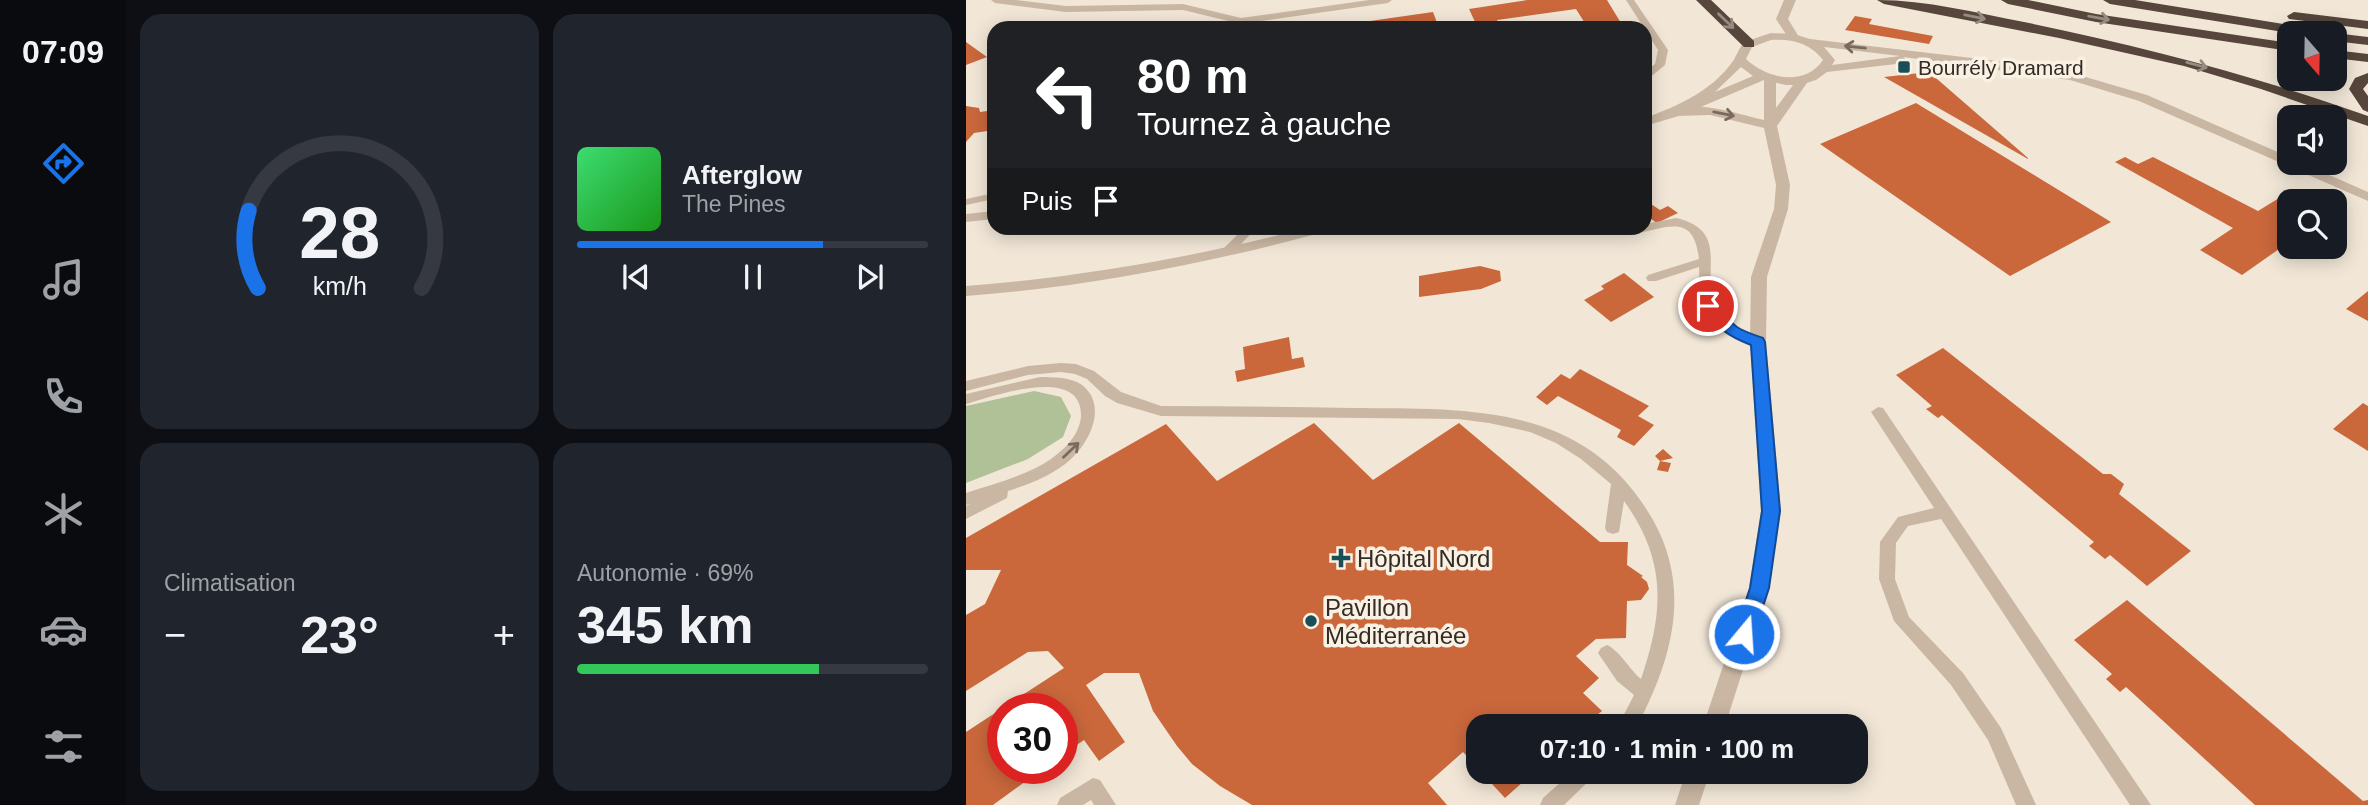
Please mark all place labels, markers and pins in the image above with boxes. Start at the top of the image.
place label: Bourrély Dramard [1918,56,2084,79]
marker: Bourrély Dramard [1896,59,1912,75]
pin [1678,276,1738,336]
place label: Hôpital Nord [1357,545,1490,572]
marker: Hôpital Nord [1331,548,1351,568]
place label: Pavillon Méditerranée [1325,594,1466,649]
marker: Pavillon Méditerranée [1303,613,1319,629]

